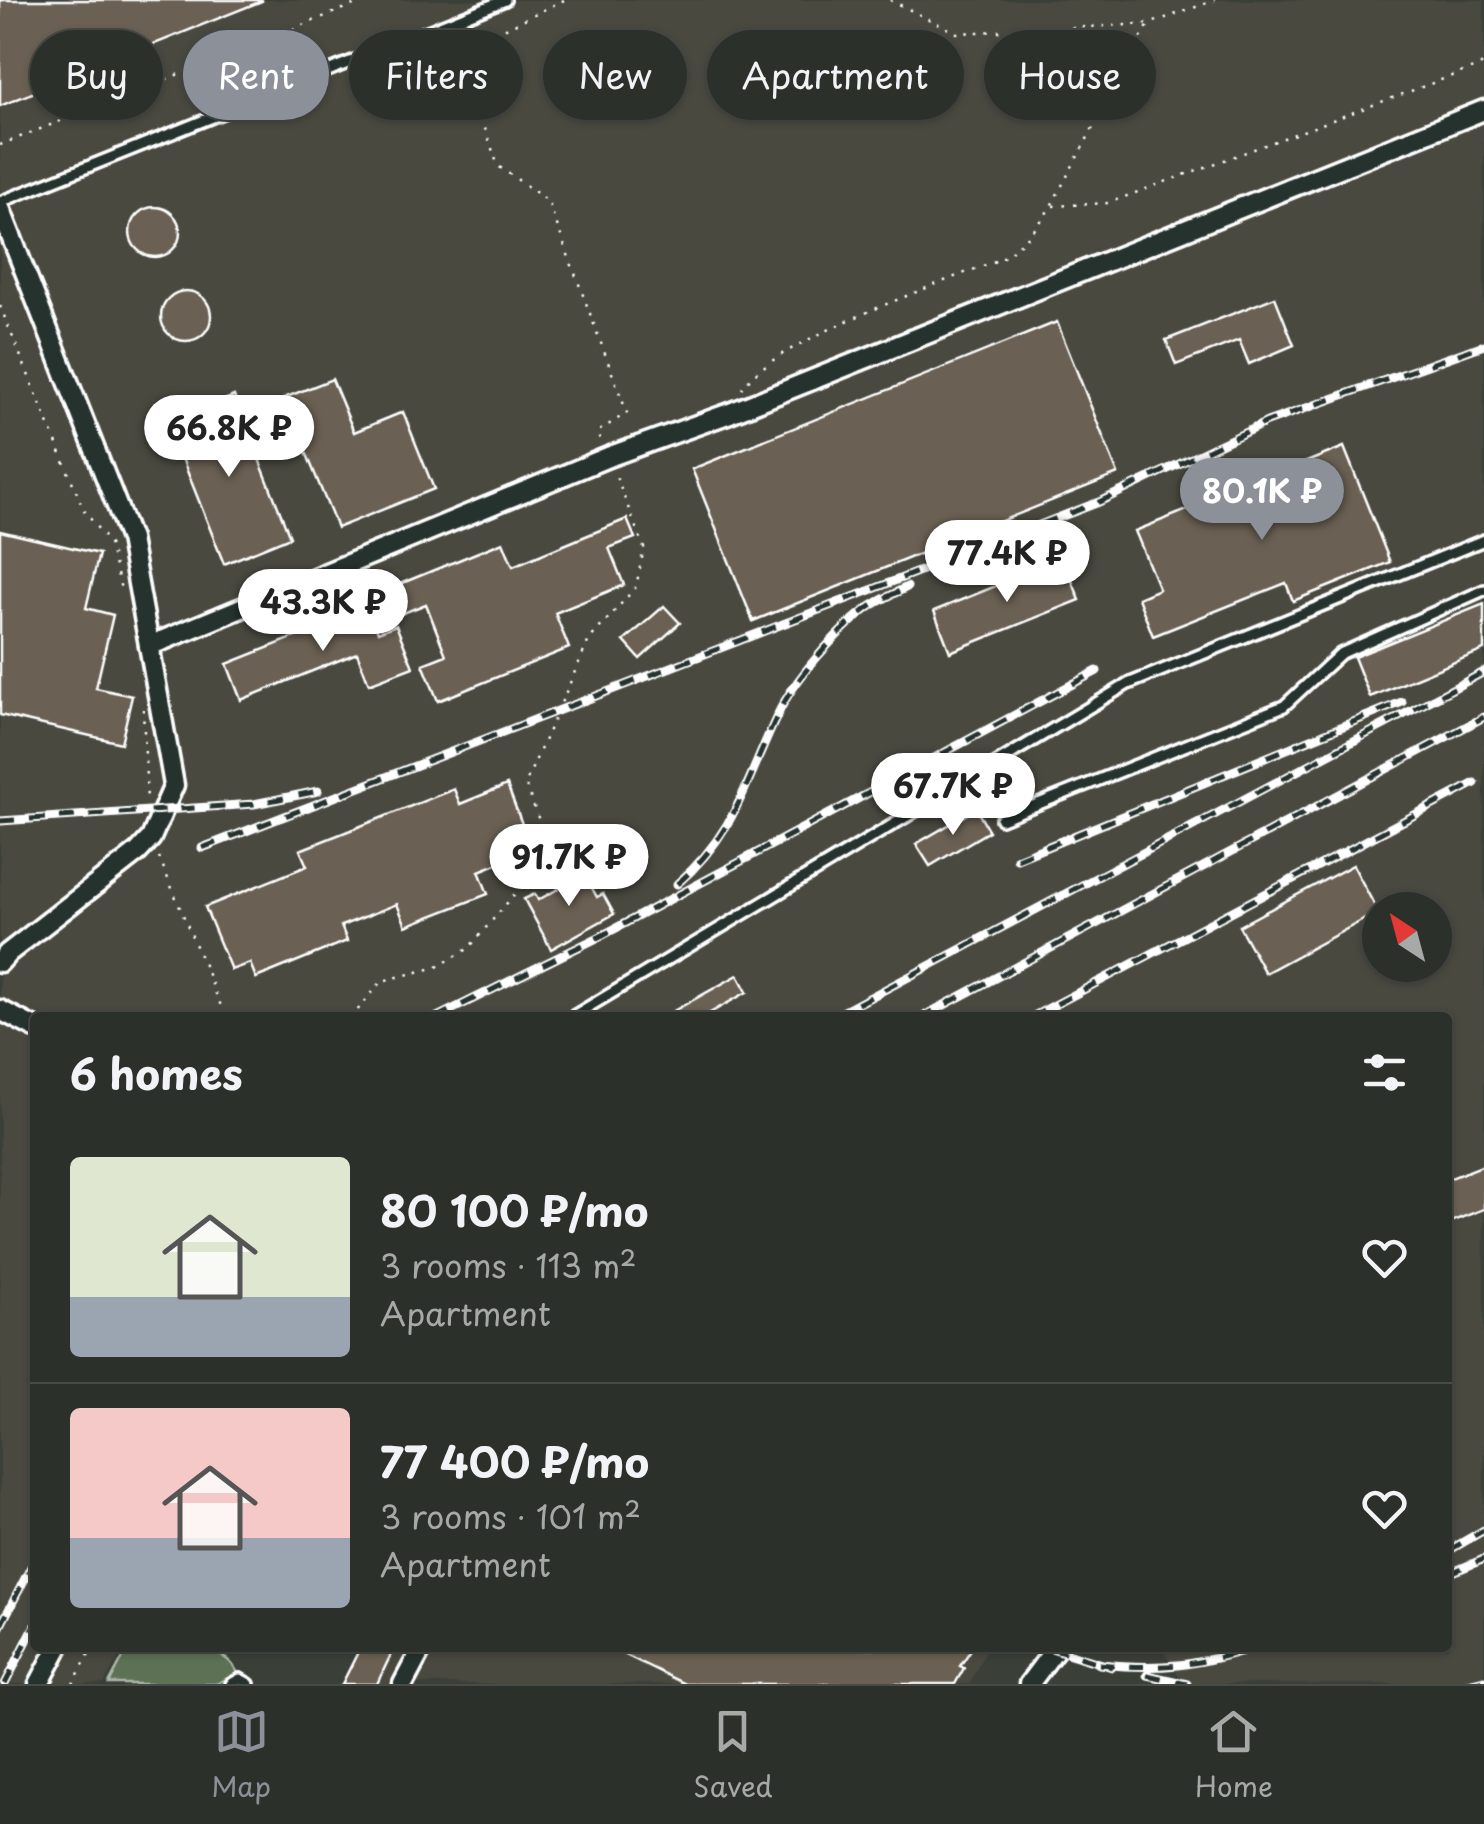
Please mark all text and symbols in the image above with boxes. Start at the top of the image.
chip: Buy [30,30,163,120]
chip: Rent [183,30,329,120]
chip: Filters [349,30,523,120]
chip: New [543,30,687,120]
chip: Apartment [707,30,964,120]
chip: House [984,30,1156,120]
pin: 66.8K ₽ [137,395,321,480]
text: 66.8K ₽ [166,403,292,451]
pin: 80.1K ₽ [1170,458,1354,543]
text: 80.1K ₽ [1202,466,1322,514]
pin: 77.4K ₽ [915,520,1099,605]
text: 77.4K ₽ [947,528,1067,576]
pin: 43.3K ₽ [231,569,415,654]
text: 43.3K ₽ [260,577,386,625]
pin: 67.7K ₽ [861,753,1045,838]
text: 67.7K ₽ [893,761,1013,809]
pin: 91.7K ₽ [477,824,661,909]
text: 91.7K ₽ [511,832,627,880]
north arrow [1362,892,1452,982]
map controls [1362,892,1452,982]
text: 6 homes [70,1041,243,1104]
icon: filters [1357,1045,1412,1100]
text: 80 100 ₽/mo [380,1178,648,1241]
icon: home [150,1197,270,1317]
icon: heart [1357,1230,1412,1285]
text: 3 rooms · 113 m² [380,1241,637,1289]
text: Apartment [380,1289,551,1337]
text: 77 400 ₽/mo [380,1429,649,1492]
icon: home [150,1448,270,1568]
icon: heart [1357,1481,1412,1536]
text: 3 rooms · 101 m² [380,1492,641,1540]
text: Apartment [380,1540,551,1588]
tab: Map [211,1704,271,1807]
tab: Saved [693,1704,773,1807]
tab: Home [1195,1704,1273,1807]

